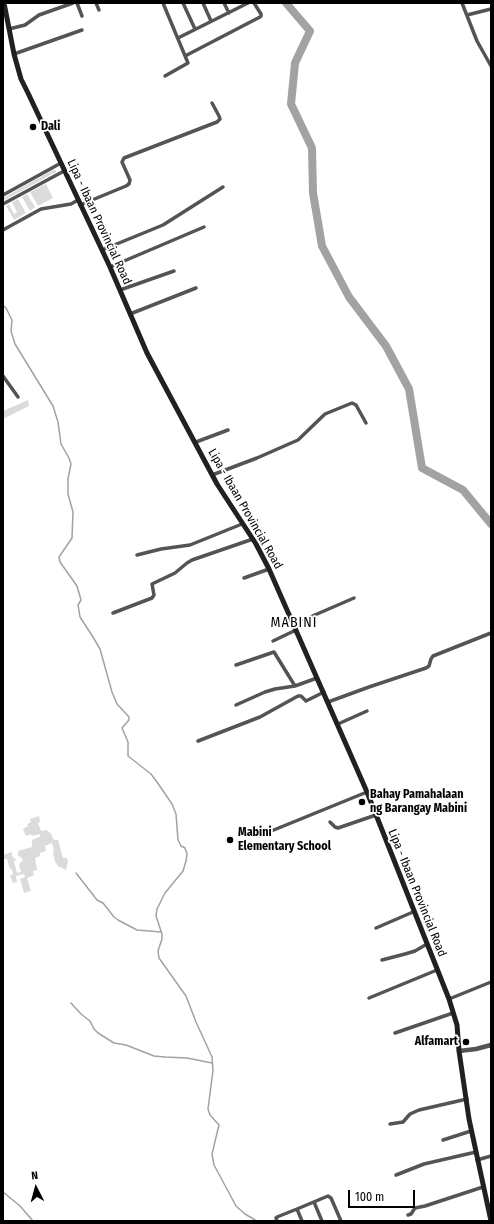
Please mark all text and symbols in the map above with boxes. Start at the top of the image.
place label: Dali [41,120,60,134]
marker: Dali [28,122,38,132]
street label: Lipa - Ibaan Provincial Road [64,157,134,287]
street label: Lipa - Ibaan Provincial Road [205,446,285,572]
district label: MABINI [271,615,317,631]
place label: Bahay Pamahalaan ng Barangay Mabini [370,788,467,816]
marker: Bahay Pamahalaan ng Barangay Mabini [357,797,367,807]
place label: Mabini Elementary School [238,826,331,854]
street label: Lipa - Ibaan Provincial Road [385,827,449,959]
marker: Mabini Elementary School [225,835,235,845]
place label: Alfamart [415,1035,458,1049]
marker: Alfamart [461,1037,471,1047]
north arrow [16,1168,56,1208]
text: N [31,1169,39,1182]
scale bar [350,1182,417,1208]
text: 100 m [355,1190,384,1204]

